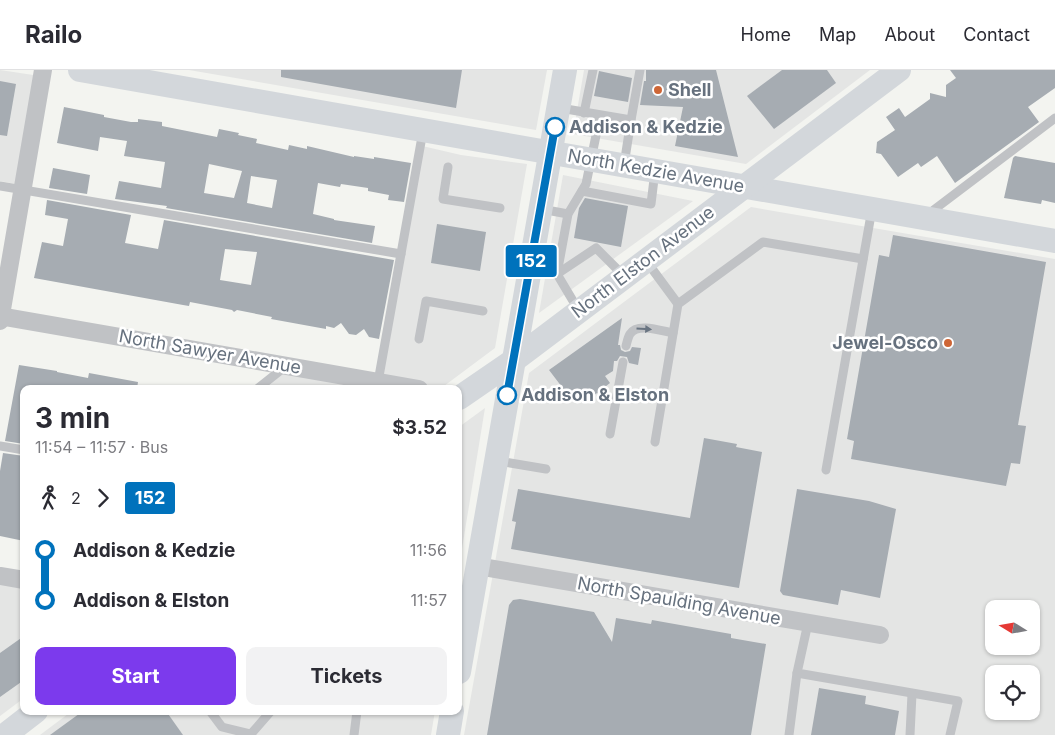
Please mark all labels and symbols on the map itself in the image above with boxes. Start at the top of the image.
place label: Shell [668,79,711,100]
marker: Shell [652,84,664,96]
place label: Addison & Kedzie [569,116,723,137]
marker: Addison & Kedzie [545,117,565,137]
street label: North Kedzie Avenue [566,145,746,196]
street label: North Elston Avenue [567,201,718,322]
line badge: 152 [502,245,560,277]
street label: North Sawyer Avenue [117,325,303,378]
one-way arrow [637,326,653,334]
place label: Jewel-Osco [832,332,938,353]
marker: Jewel-Osco [942,337,954,349]
place label: Addison & Elston [521,384,669,405]
marker: Addison & Elston [497,385,517,405]
street label: North Spaulding Avenue [576,572,782,629]
north arrow [985,600,1040,655]

